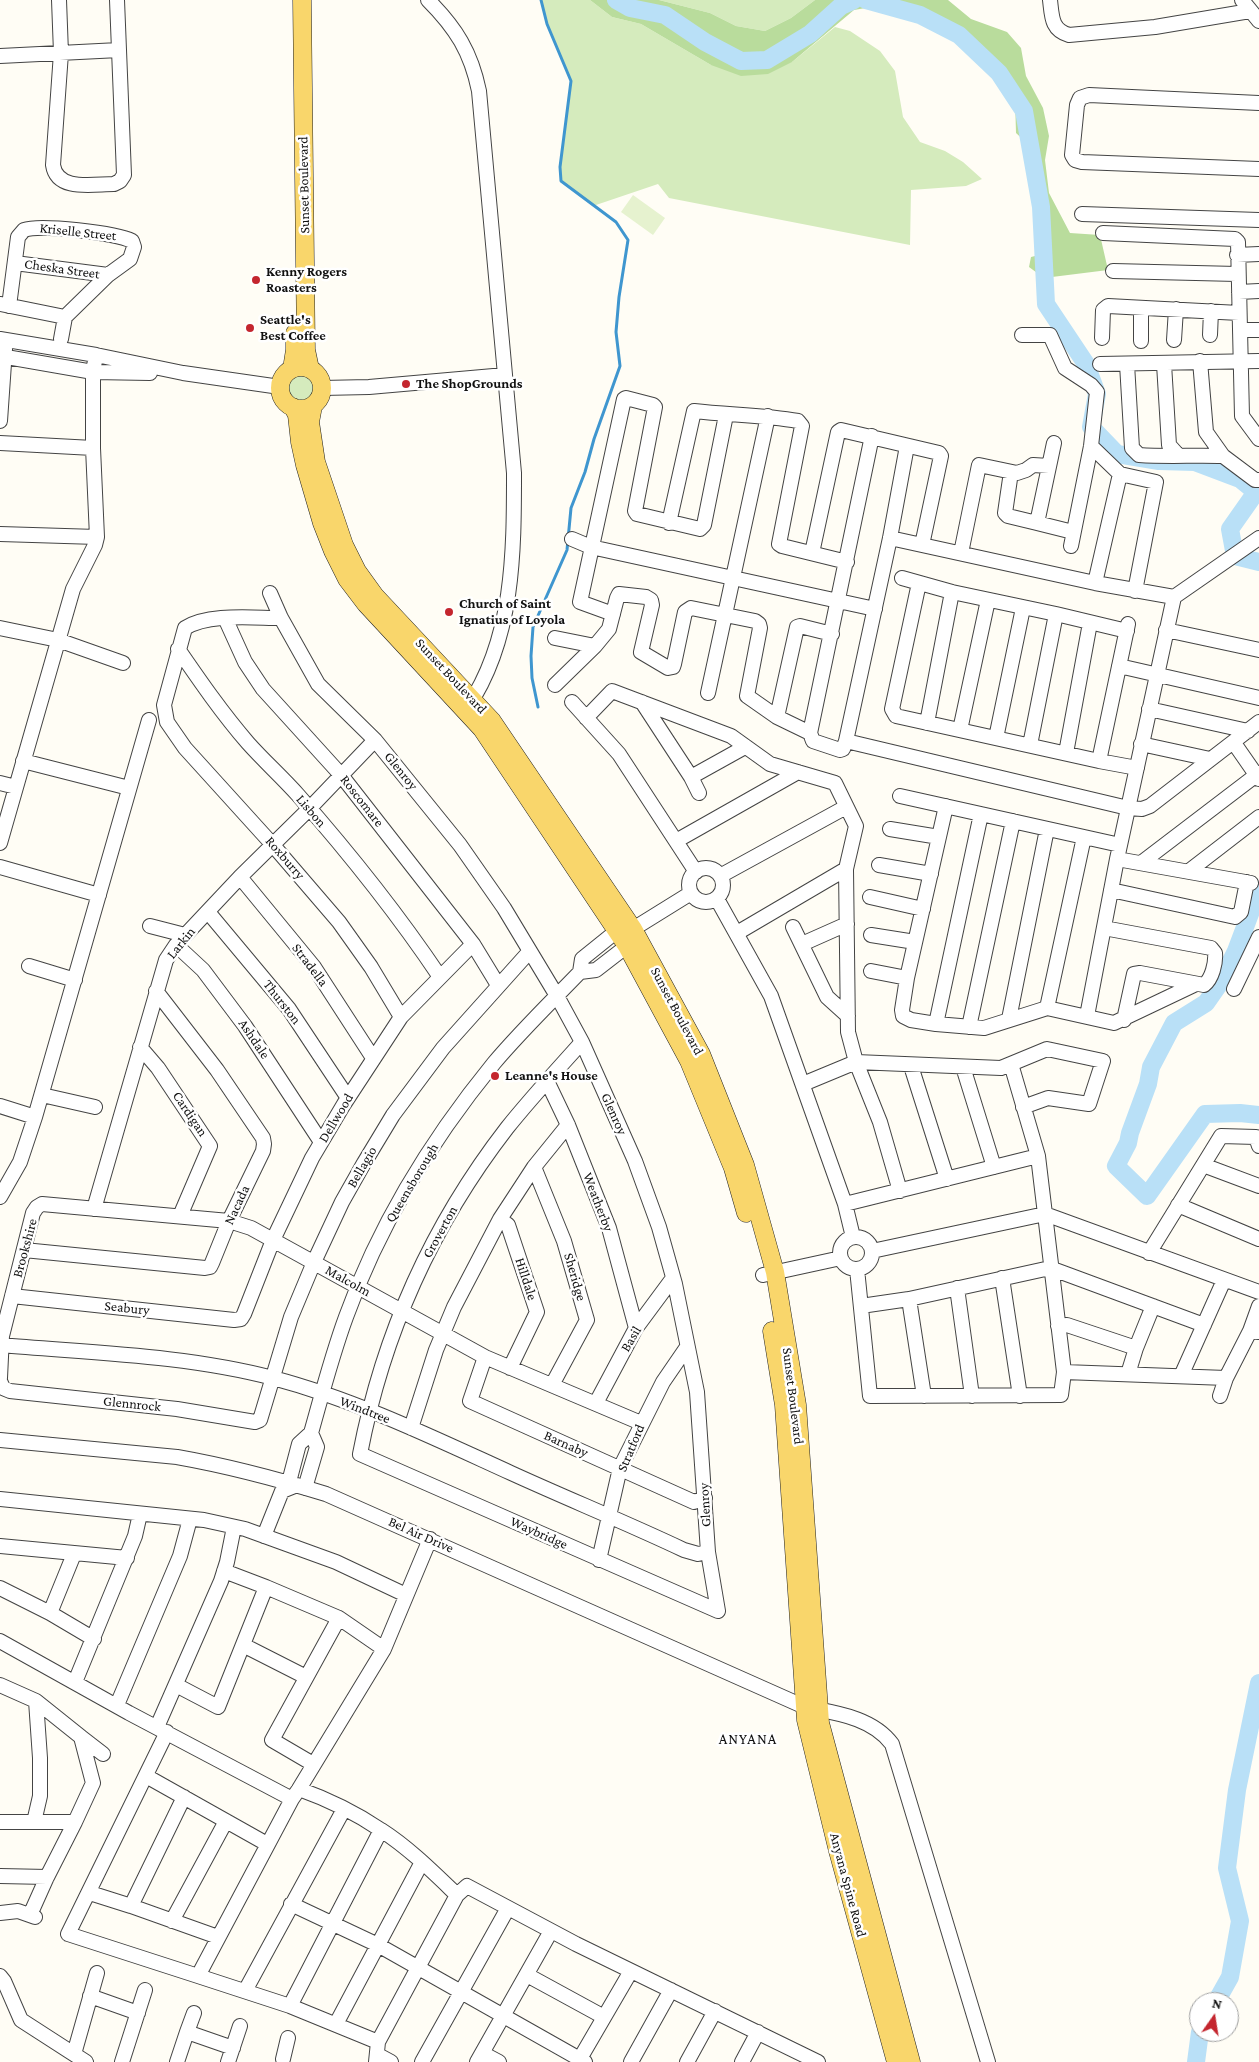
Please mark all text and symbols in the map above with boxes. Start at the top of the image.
street label: Sunset Boulevard [295,136,313,234]
street label: Kriselle Street [39,220,117,244]
street label: Cheska Street [23,255,101,283]
place label: Kenny Rogers Roasters [266,264,347,296]
marker: Kenny Rogers Roasters [250,274,262,286]
place label: Seattle's Best Coffee [260,312,326,344]
marker: Seattle's Best Coffee [244,322,256,334]
place label: The ShopGrounds [416,376,523,392]
marker: The ShopGrounds [400,378,412,390]
place label: Church of Saint Ignatius of Loyola [459,596,565,628]
marker: Church of Saint Ignatius of Loyola [443,606,455,618]
street label: Sunset Boulevard [412,635,490,717]
street label: Glenroy [381,749,421,793]
street label: Roscomare [337,772,387,830]
street label: Lisbon [292,791,330,831]
street label: Roxburry [262,833,308,883]
street label: Larkin [163,924,199,962]
street label: Stradella [288,940,332,990]
street label: Sunset Boulevard [647,964,707,1058]
street label: Thurston [259,976,305,1028]
street label: Ashdale [235,1016,273,1062]
place label: Leanne's House [505,1068,598,1084]
marker: Leanne's House [489,1070,501,1082]
street label: Cardigan [169,1088,211,1140]
street label: Dellwood [315,1090,357,1146]
street label: Glenroy [597,1090,631,1138]
street label: Queensborough [382,1140,442,1226]
street label: Bellagio [343,1143,381,1191]
street label: Weatherby [579,1170,617,1234]
street label: Nacada [221,1183,253,1227]
street label: Groverton [419,1203,461,1261]
street label: Brookshire [9,1217,41,1279]
street label: Sheridge [560,1251,590,1303]
street label: Hilldale [511,1256,541,1302]
street label: Malcolm [322,1262,374,1300]
street label: Seabury [104,1297,150,1319]
street label: Basil [617,1323,645,1355]
street label: Sunset Boulevard [779,1347,807,1445]
street label: Glennrock [102,1393,162,1415]
street label: Windtree [337,1393,393,1427]
street label: Stratford [613,1422,649,1474]
street label: Barnaby [541,1427,591,1461]
street label: Glenroy [695,1482,715,1528]
street label: Bel Air Drive [386,1513,456,1557]
street label: Waybridge [508,1513,570,1553]
district label: ANYANA [718,1730,778,1748]
street label: Anyana Spine Road [826,1831,870,1939]
north arrow [1189,1992,1239,2042]
text: N [1211,1994,1224,2012]

